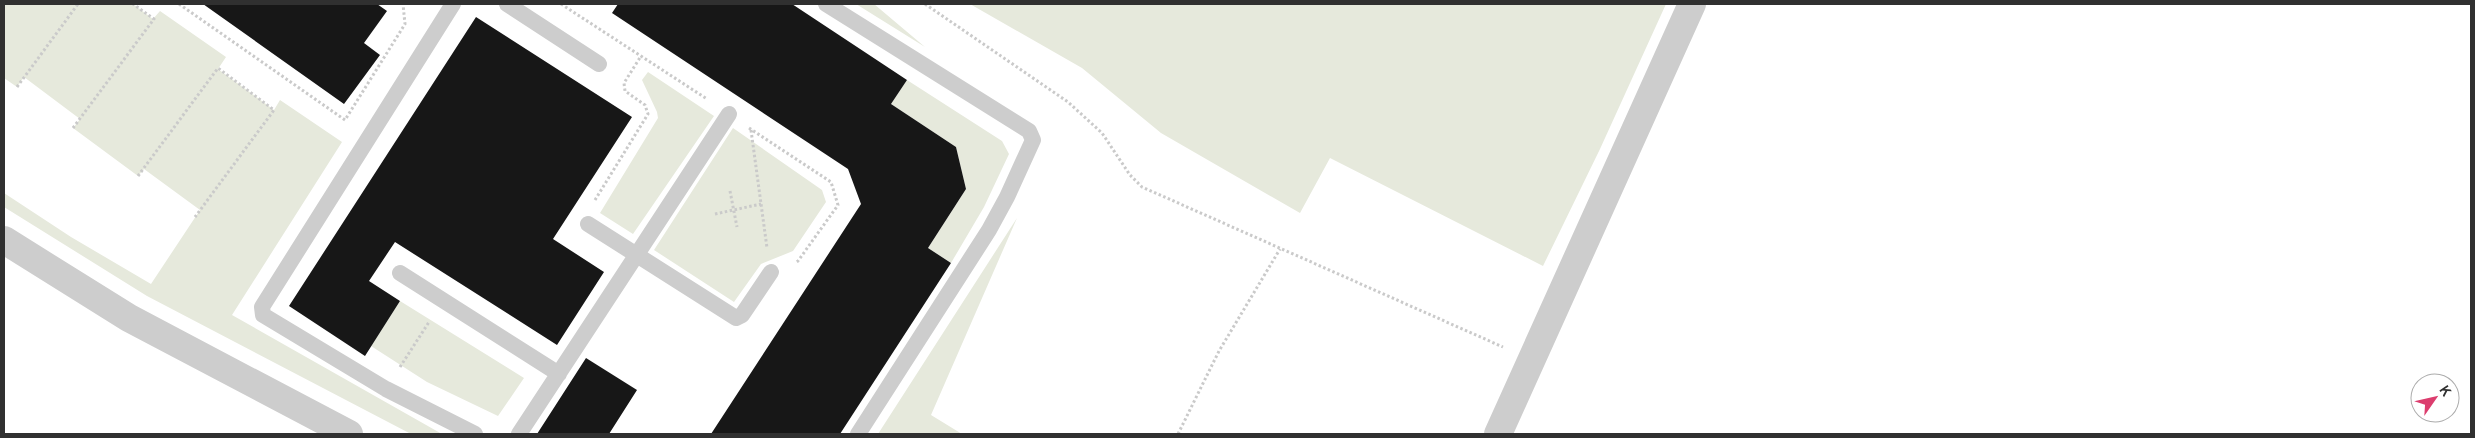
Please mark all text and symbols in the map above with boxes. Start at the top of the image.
north arrow [2410,373,2460,423]
text: K [2435,383,2454,400]

